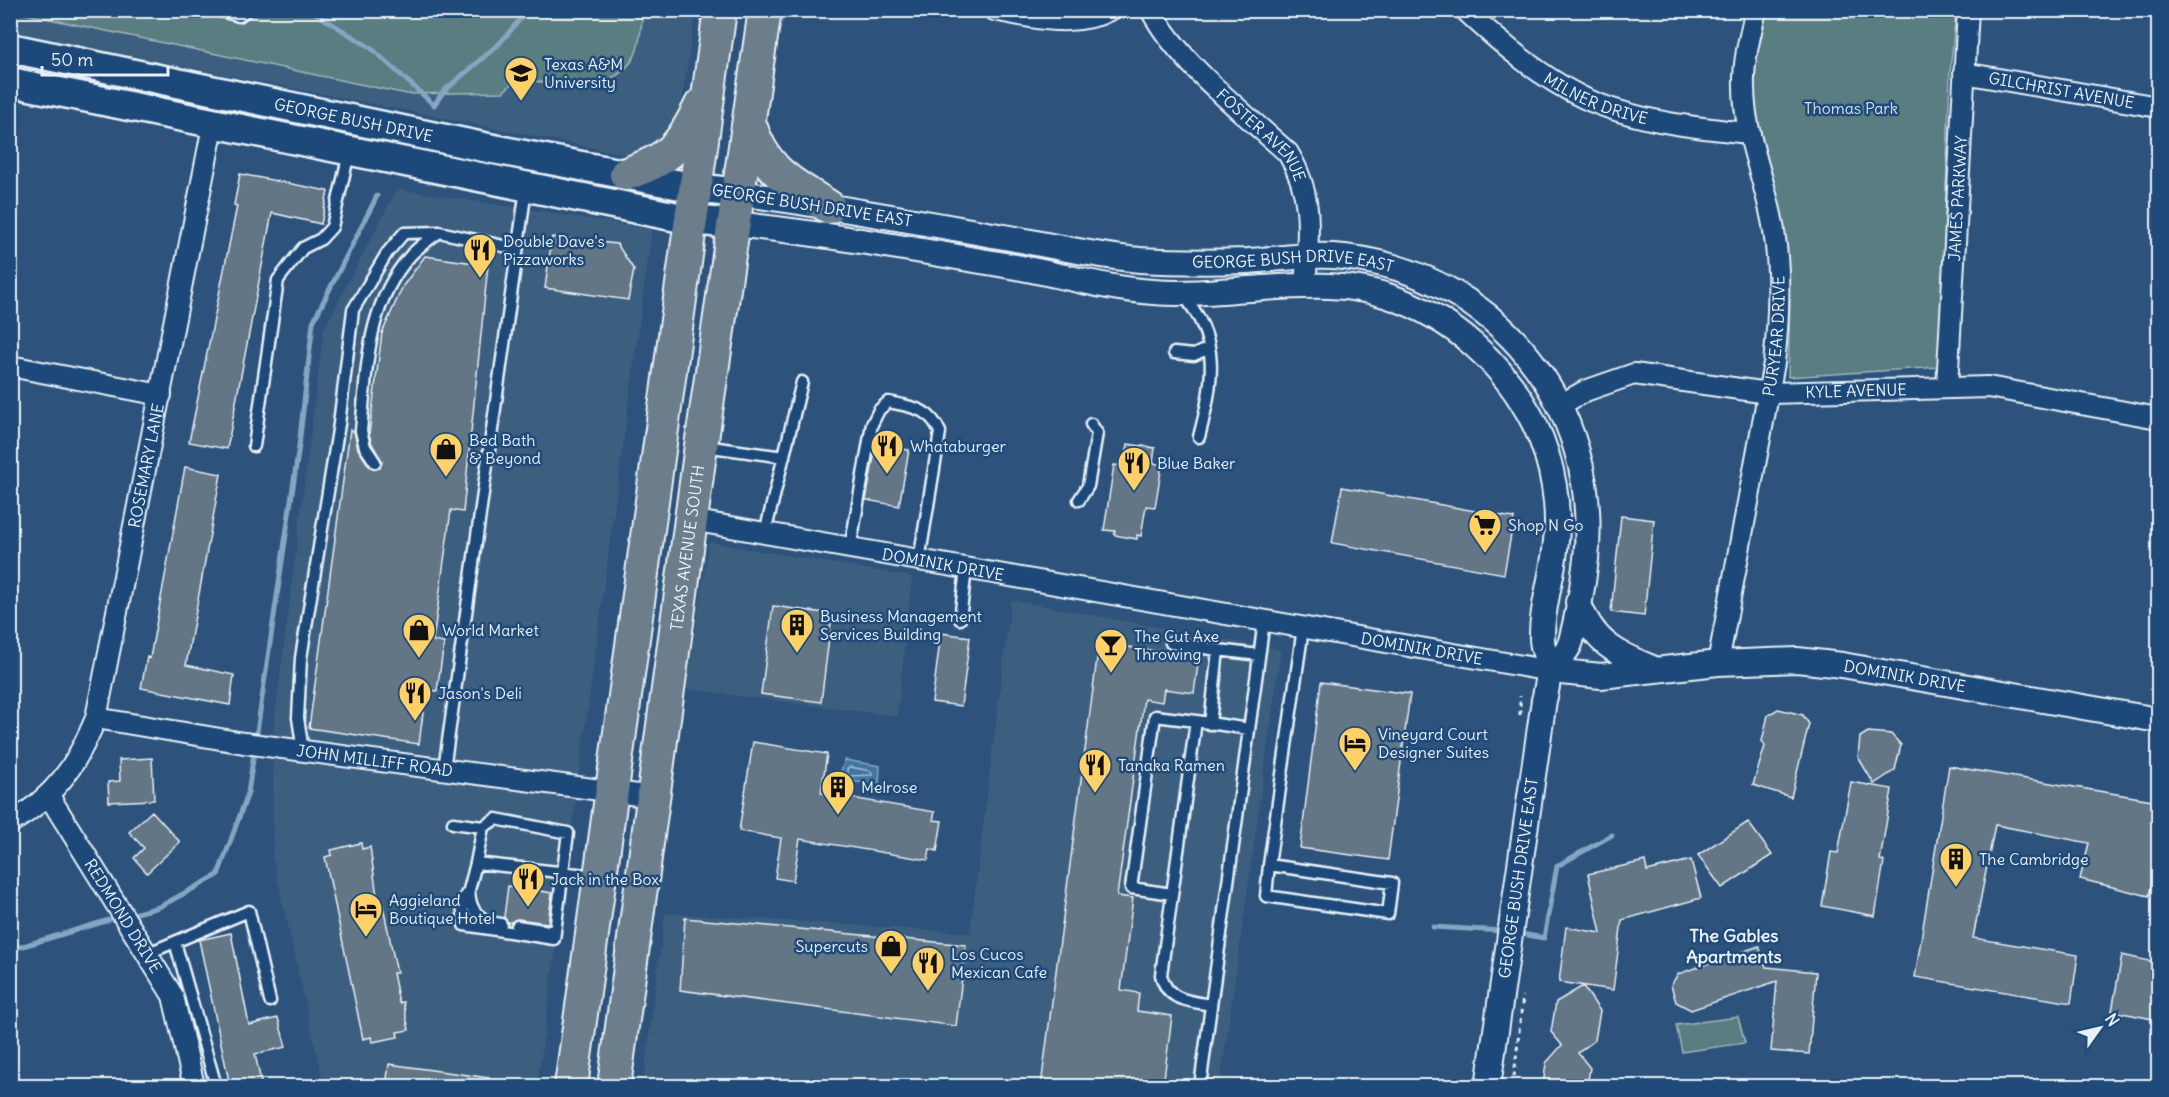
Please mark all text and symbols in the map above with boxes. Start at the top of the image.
scale bar [42,39,168,77]
text: 50 m [51,48,93,71]
place label: Texas A&M University [544,54,623,92]
school or university icon: Texas A&M University [503,55,539,102]
street label: MILNER DRIVE [1540,68,1650,128]
street label: GILCHRIST AVENUE [1987,68,2136,113]
street label: FOSTER AVENUE [1212,84,1310,184]
street label: GEORGE BUSH DRIVE [272,94,435,146]
park label: Thomas Park [1804,98,1898,118]
street label: JAMES PARKWAY [1944,135,1971,262]
street label: GEORGE BUSH DRIVE EAST [711,179,913,231]
place label: Double Dave's Pizzaworks [503,231,605,269]
restaurant icon: Double Dave's Pizzaworks [462,232,498,279]
street label: GEORGE BUSH DRIVE EAST [1192,246,1396,276]
street label: PURYEAR DRIVE [1758,276,1789,398]
street label: KYLE AVENUE [1805,379,1907,402]
street label: ROSEMARY LANE [124,402,168,529]
restaurant icon: Whataburger [869,428,905,475]
place label: Bed Bath & Beyond [469,430,541,468]
shop icon: Bed Bath & Beyond [428,431,464,478]
place label: Whataburger [910,436,1007,456]
restaurant icon: Blue Baker [1116,445,1152,492]
place label: Blue Baker [1157,453,1236,473]
street label: TEXAS AVENUE SOUTH [666,464,708,632]
supermarket icon: Shop N Go [1467,507,1503,554]
place label: Shop N Go [1508,515,1583,535]
street label: DOMINIK DRIVE [881,544,1006,585]
place label: Business Management Services Building [820,606,983,644]
building icon: Business Management Services Building [779,607,815,654]
shop icon: World Market [401,612,437,659]
place label: World Market [442,620,539,640]
place label: The Cut Axe Throwing [1134,626,1219,664]
bar icon: The Cut Axe Throwing [1093,627,1129,674]
street label: DOMINIK DRIVE [1359,628,1484,669]
street label: DOMINIK DRIVE [1842,655,1967,696]
restaurant icon: Jason's Deli [397,675,433,722]
place label: Jason's Deli [438,683,522,703]
place label: Vineyard Court Designer Suites [1378,724,1489,762]
hotel icon: Vineyard Court Designer Suites [1337,725,1373,772]
street label: JOHN MILLIFF ROAD [295,740,454,780]
restaurant icon: Tanaka Ramen [1077,747,1113,794]
place label: Tanaka Ramen [1118,755,1225,775]
building icon: Melrose [820,769,856,816]
street label: GEORGE BUSH DRIVE EAST [1494,776,1542,980]
place label: Melrose [861,777,917,797]
building icon: The Cambridge [1938,841,1974,888]
place label: The Cambridge [1979,849,2089,869]
street label: REDMOND DRIVE [80,855,166,977]
restaurant icon: Jack in the Box [510,861,546,908]
place label: Jack in the Box [551,869,659,889]
place label: Aggieland Boutique Hotel [389,890,495,928]
hotel icon: Aggieland Boutique Hotel [348,891,384,938]
district label: The Gables Apartments [1686,924,1782,968]
shop icon: Supercuts [873,928,909,975]
place label: Supercuts [795,936,868,956]
place label: Los Cucos Mexican Cafe [951,944,1047,982]
restaurant icon: Los Cucos Mexican Cafe [910,945,946,992]
north arrow [2070,998,2130,1058]
text: N [2101,1009,2124,1030]

